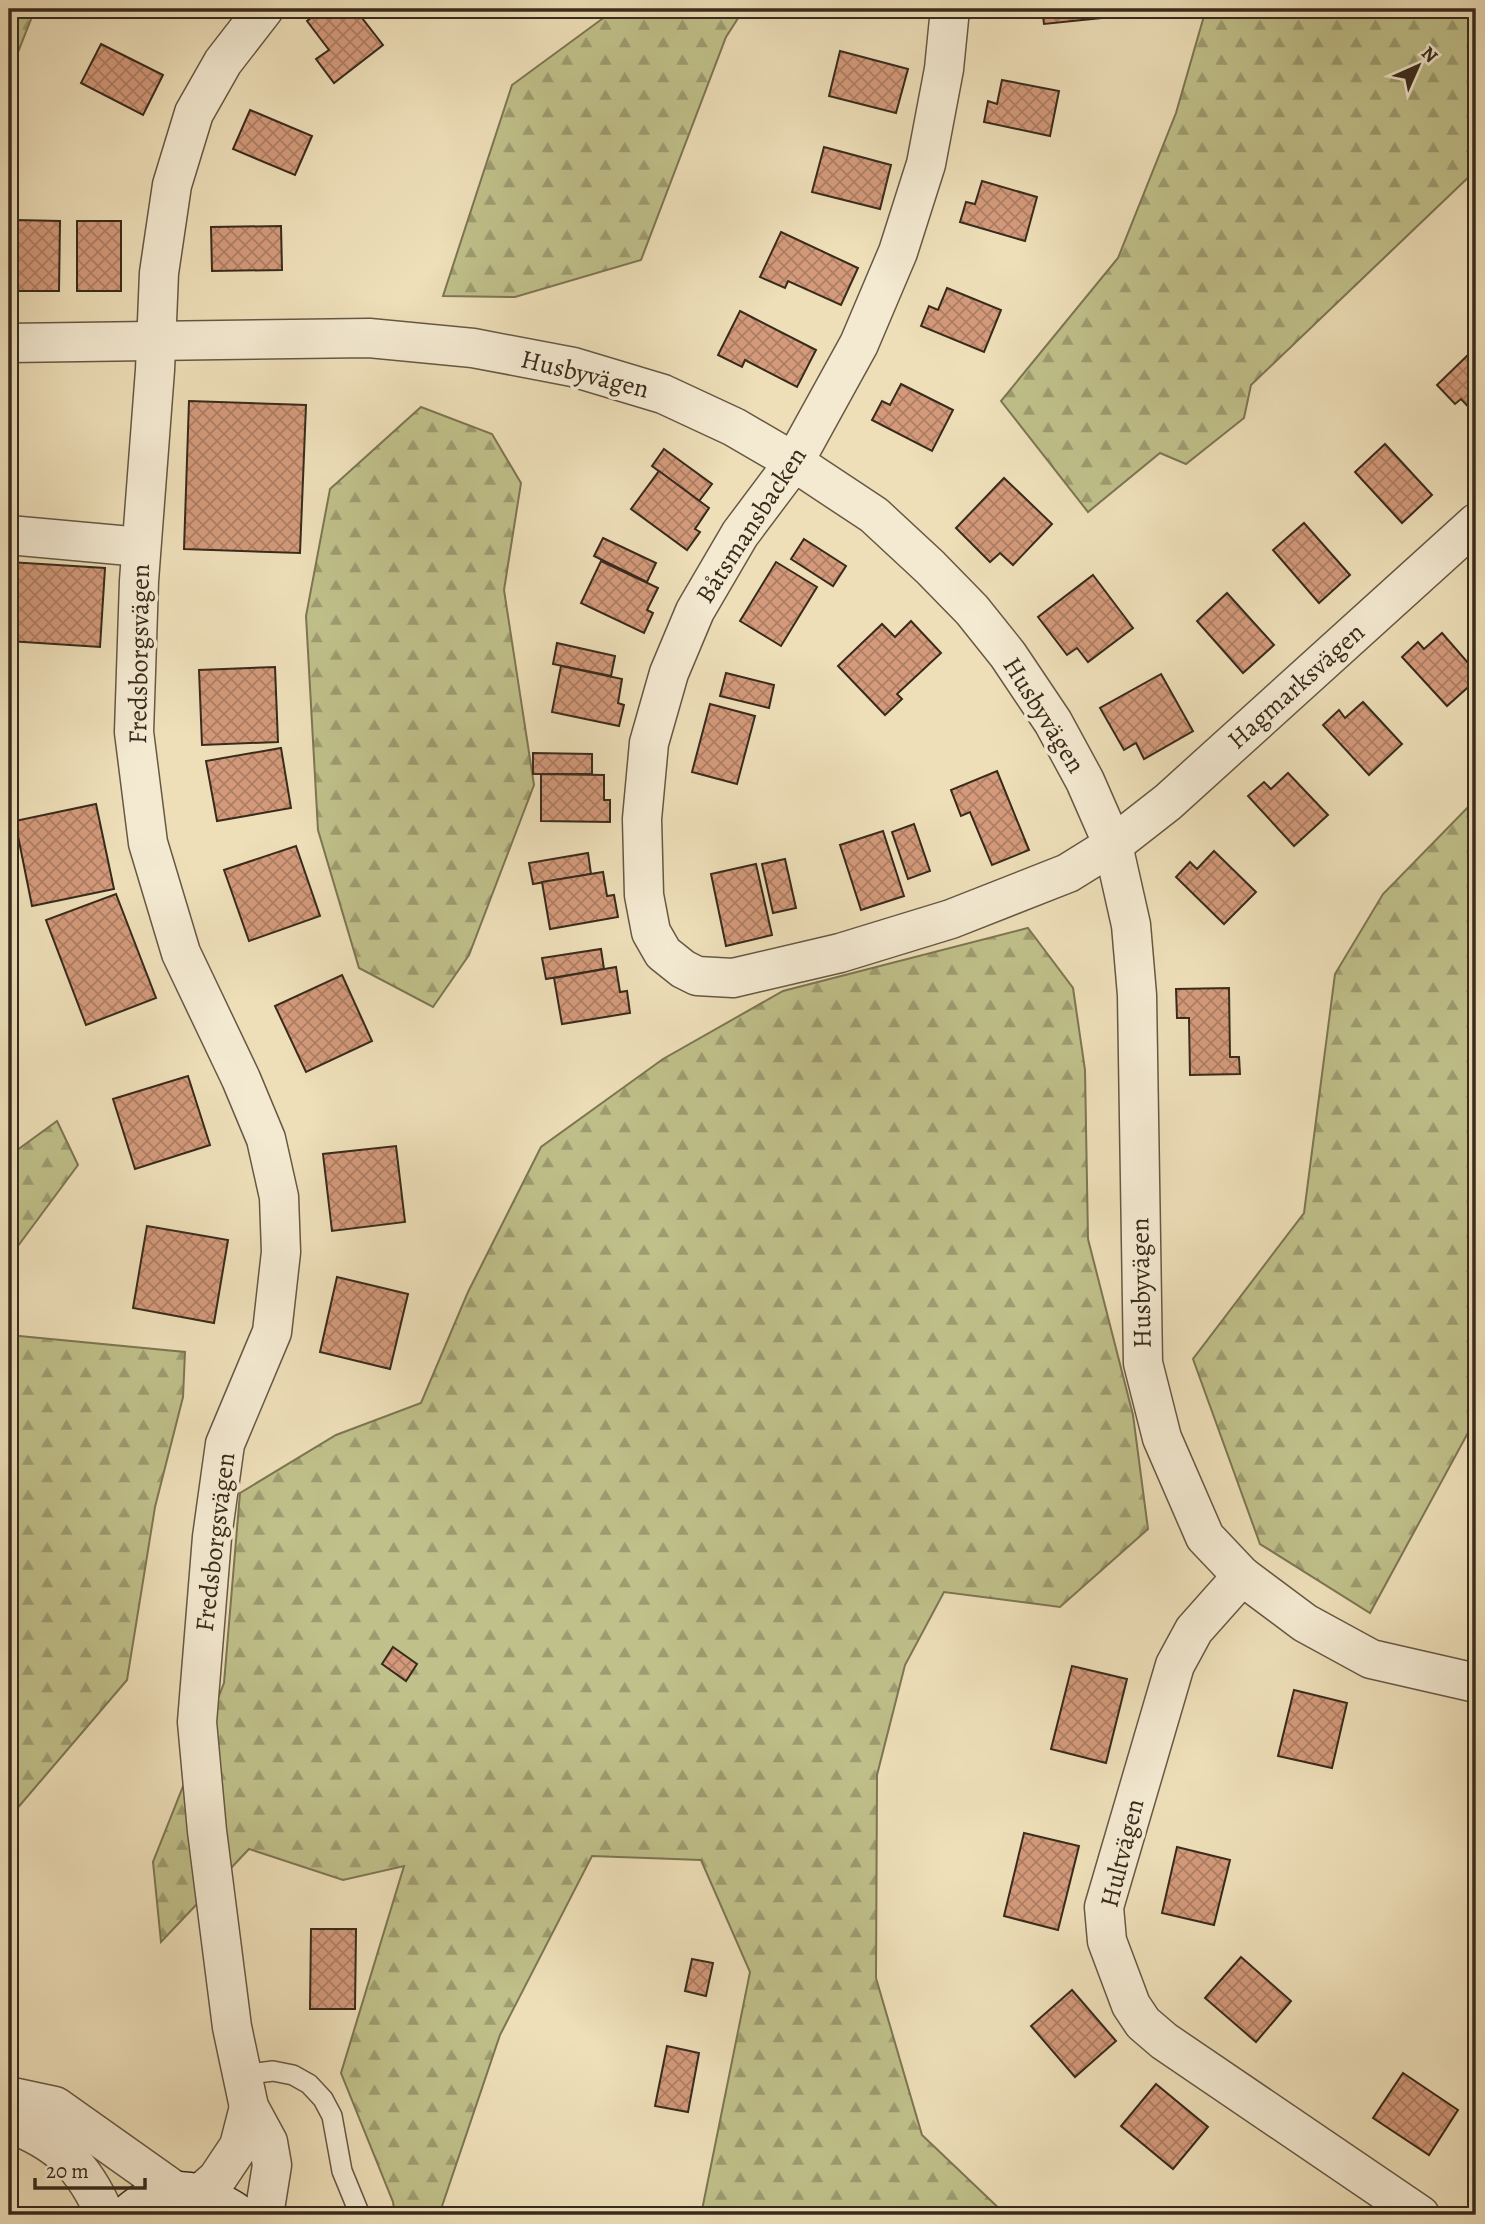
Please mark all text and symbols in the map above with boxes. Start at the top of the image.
north arrow [1384,32,1454,102]
text: N [1415,41,1444,69]
street label: Husbyvägen [517,341,653,407]
street label: Båtsmansbacken [687,440,815,610]
street label: Fredsborgsvägen [120,564,158,744]
street label: Hagmarksvägen [1220,615,1372,757]
street label: Husbyvägen [995,650,1093,780]
street label: Husbyvägen [1122,1217,1160,1349]
street label: Fredsborgsvägen [187,1450,243,1634]
street label: Hultvägen [1092,1795,1152,1911]
scale bar [35,2147,145,2191]
text: 20 m [46,2157,89,2185]

